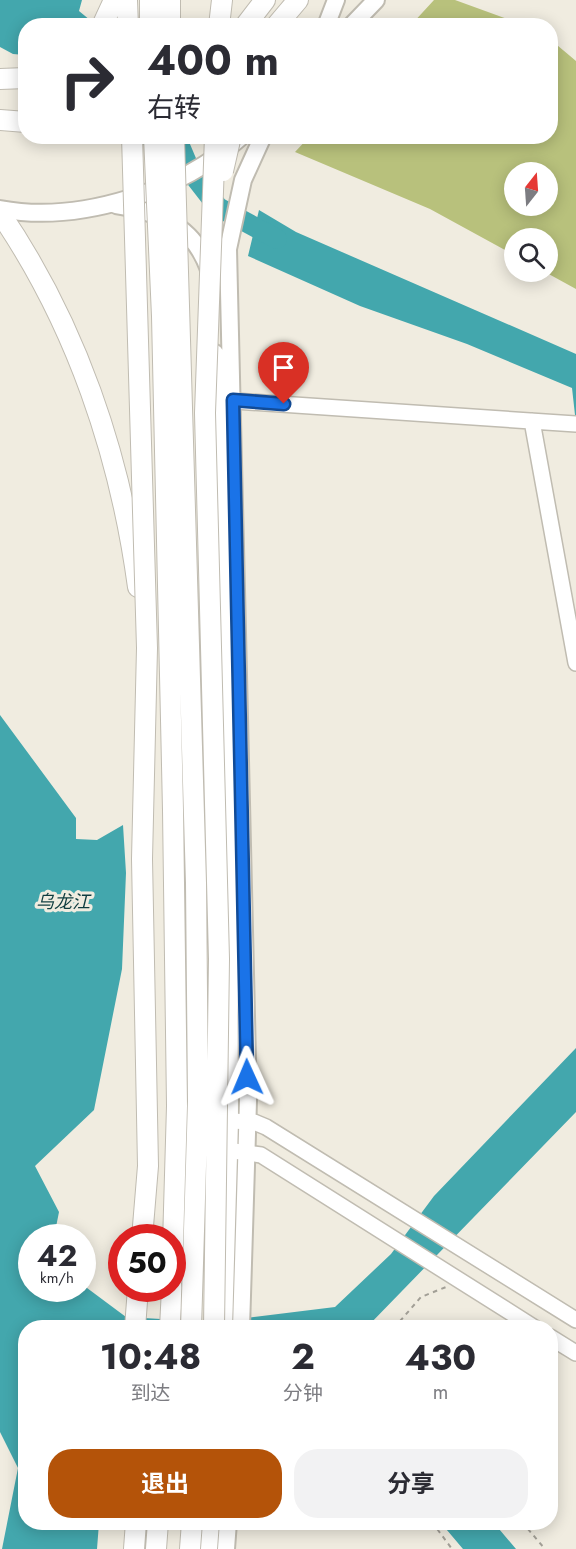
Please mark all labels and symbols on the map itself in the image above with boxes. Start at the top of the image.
north arrow [504,162,558,216]
pin [258,342,309,404]
water label: 乌龙江 [36,889,92,915]
position arrow [215,1045,279,1109]
speed limit sign: 50 [108,1224,186,1302]

